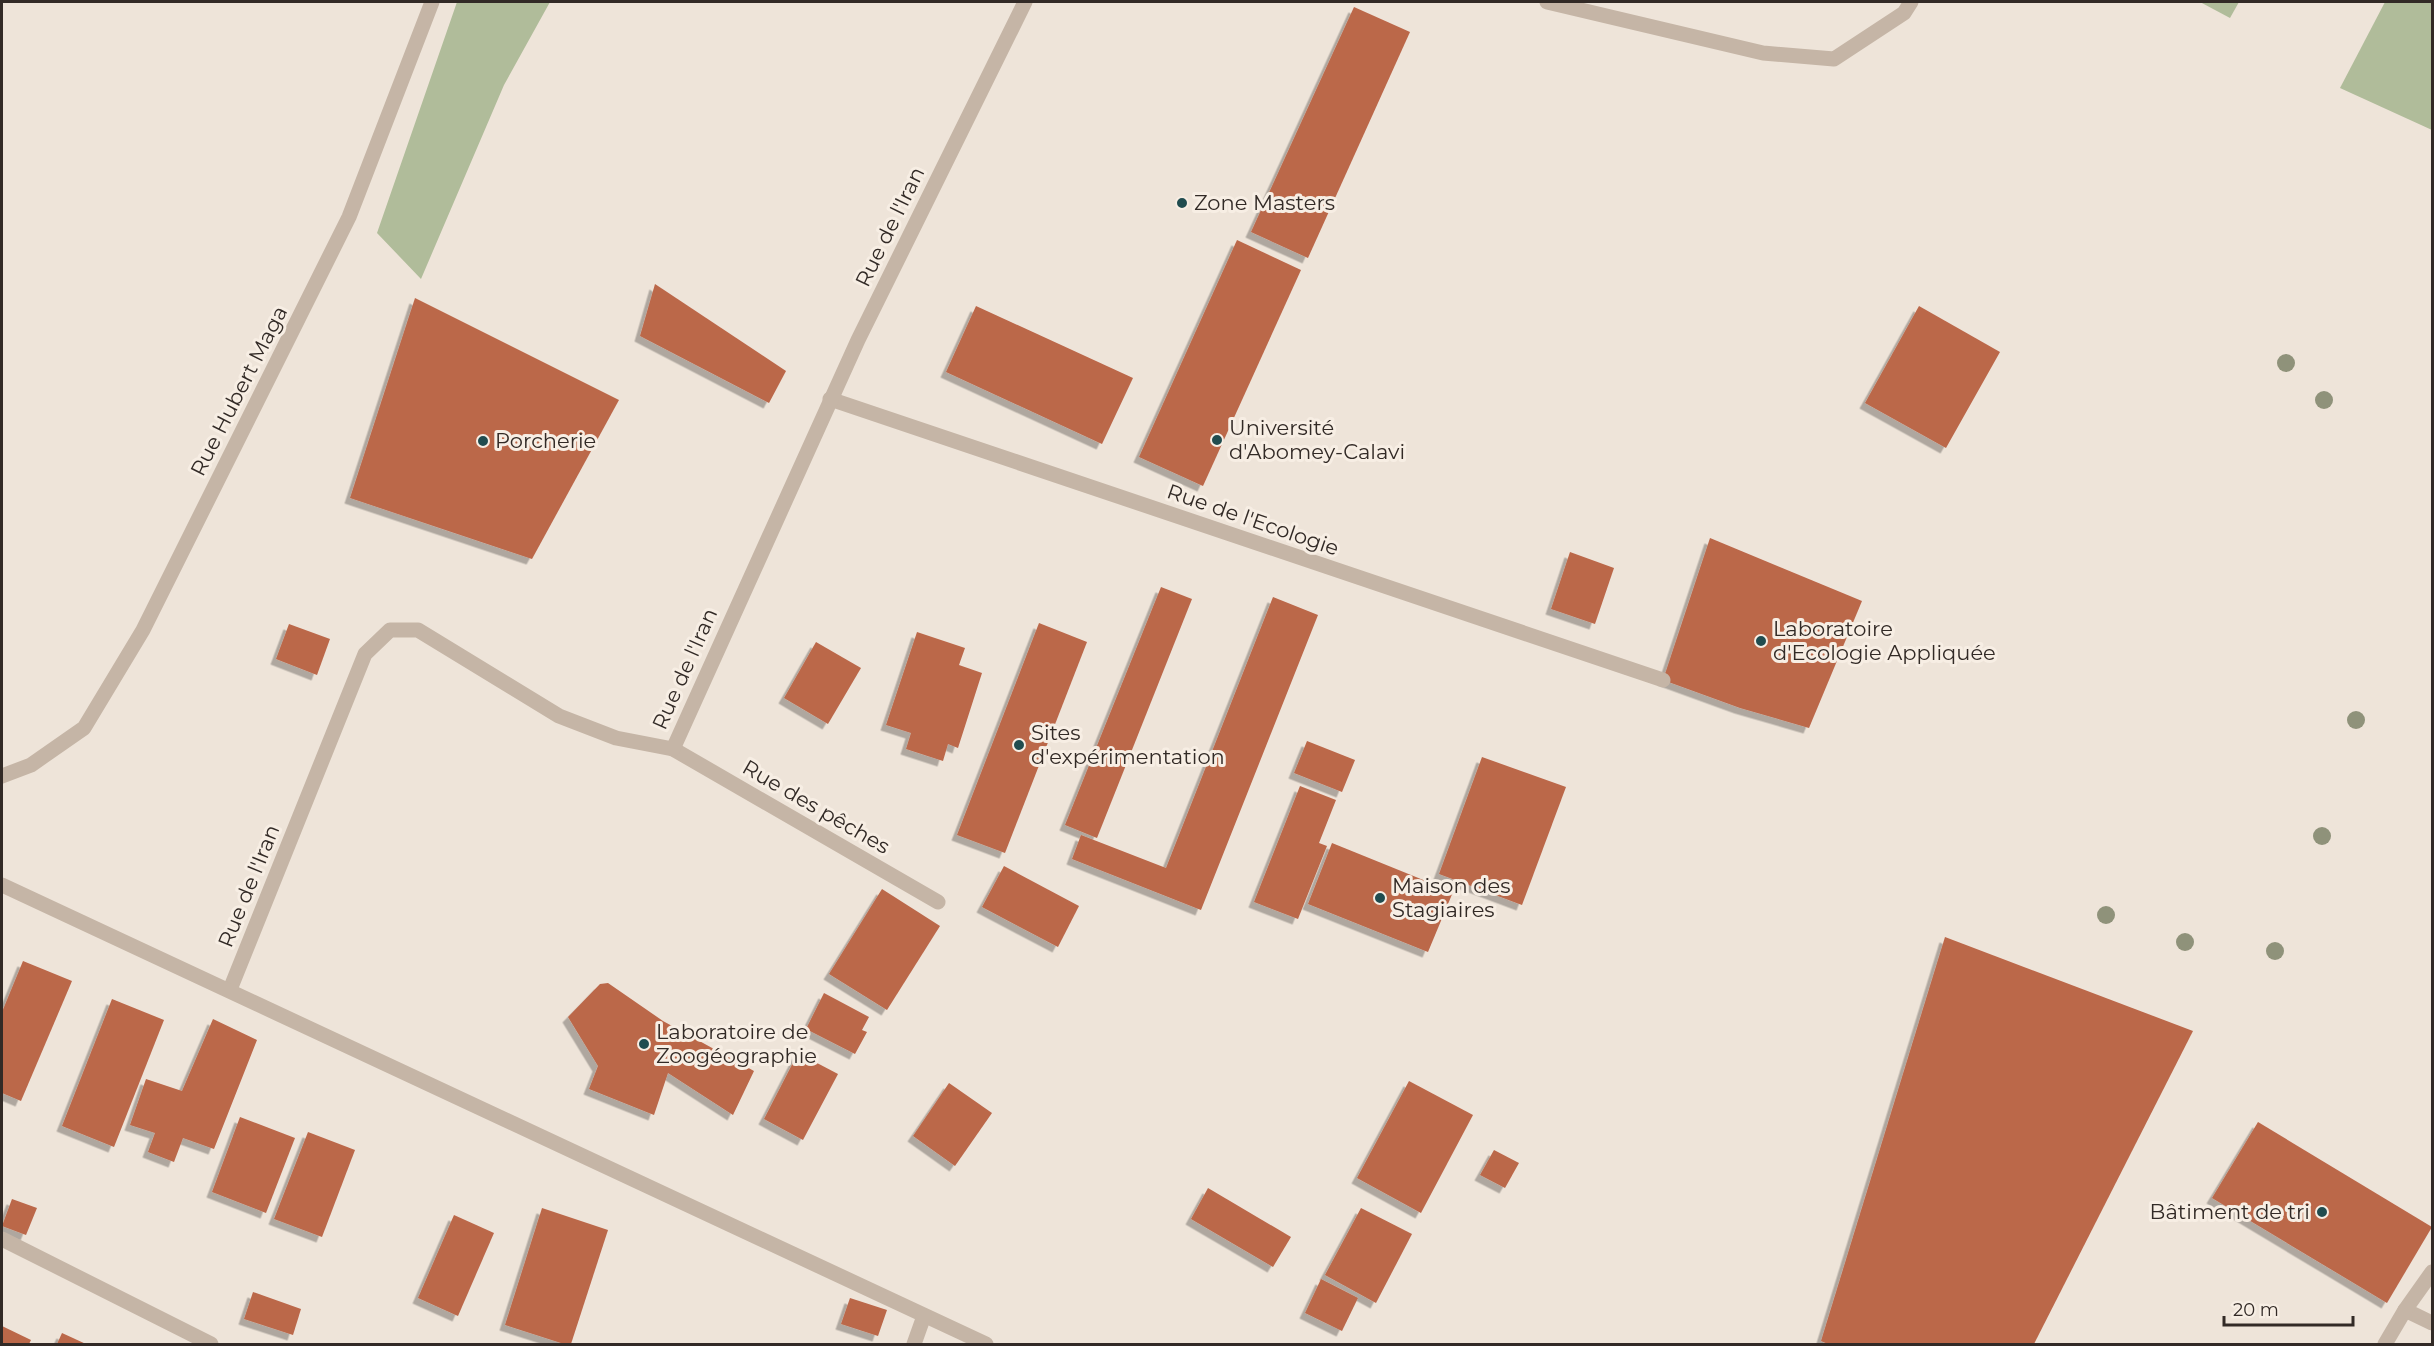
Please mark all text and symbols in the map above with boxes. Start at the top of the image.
street label: Rue de l'Iran [850,163,929,291]
place label: Zone Masters [1194,190,1335,215]
marker: Zone Masters [1175,196,1189,210]
street label: Rue Hubert Maga [185,302,292,480]
place label: Université d'Abomey-Calavi [1229,415,1405,464]
place label: Porcherie [495,428,596,453]
marker: Université d'Abomey-Calavi [1210,433,1224,447]
marker: Porcherie [476,434,490,448]
street label: Rue de l'Ecologie [1164,478,1342,561]
street label: Rue de l'Iran [647,604,722,733]
place label: Laboratoire d'Ecologie Appliquée [1773,616,1996,665]
marker: Laboratoire d'Ecologie Appliquée [1754,634,1768,648]
place label: Sites d'expérimentation [1031,720,1225,769]
marker: Sites d'expérimentation [1012,738,1026,752]
street label: Rue des pêches [738,754,894,859]
street label: Rue de l'Iran [213,821,285,951]
place label: Maison des Stagiaires [1392,873,1510,922]
marker: Maison des Stagiaires [1373,891,1387,905]
place label: Laboratoire de Zoogéographie [656,1019,817,1068]
marker: Laboratoire de Zoogéographie [637,1037,651,1051]
place label: Bâtiment de tri [2150,1199,2310,1224]
marker: Bâtiment de tri [2315,1205,2329,1219]
scale bar [2224,1289,2353,1327]
text: 20 m [2233,1299,2279,1321]

